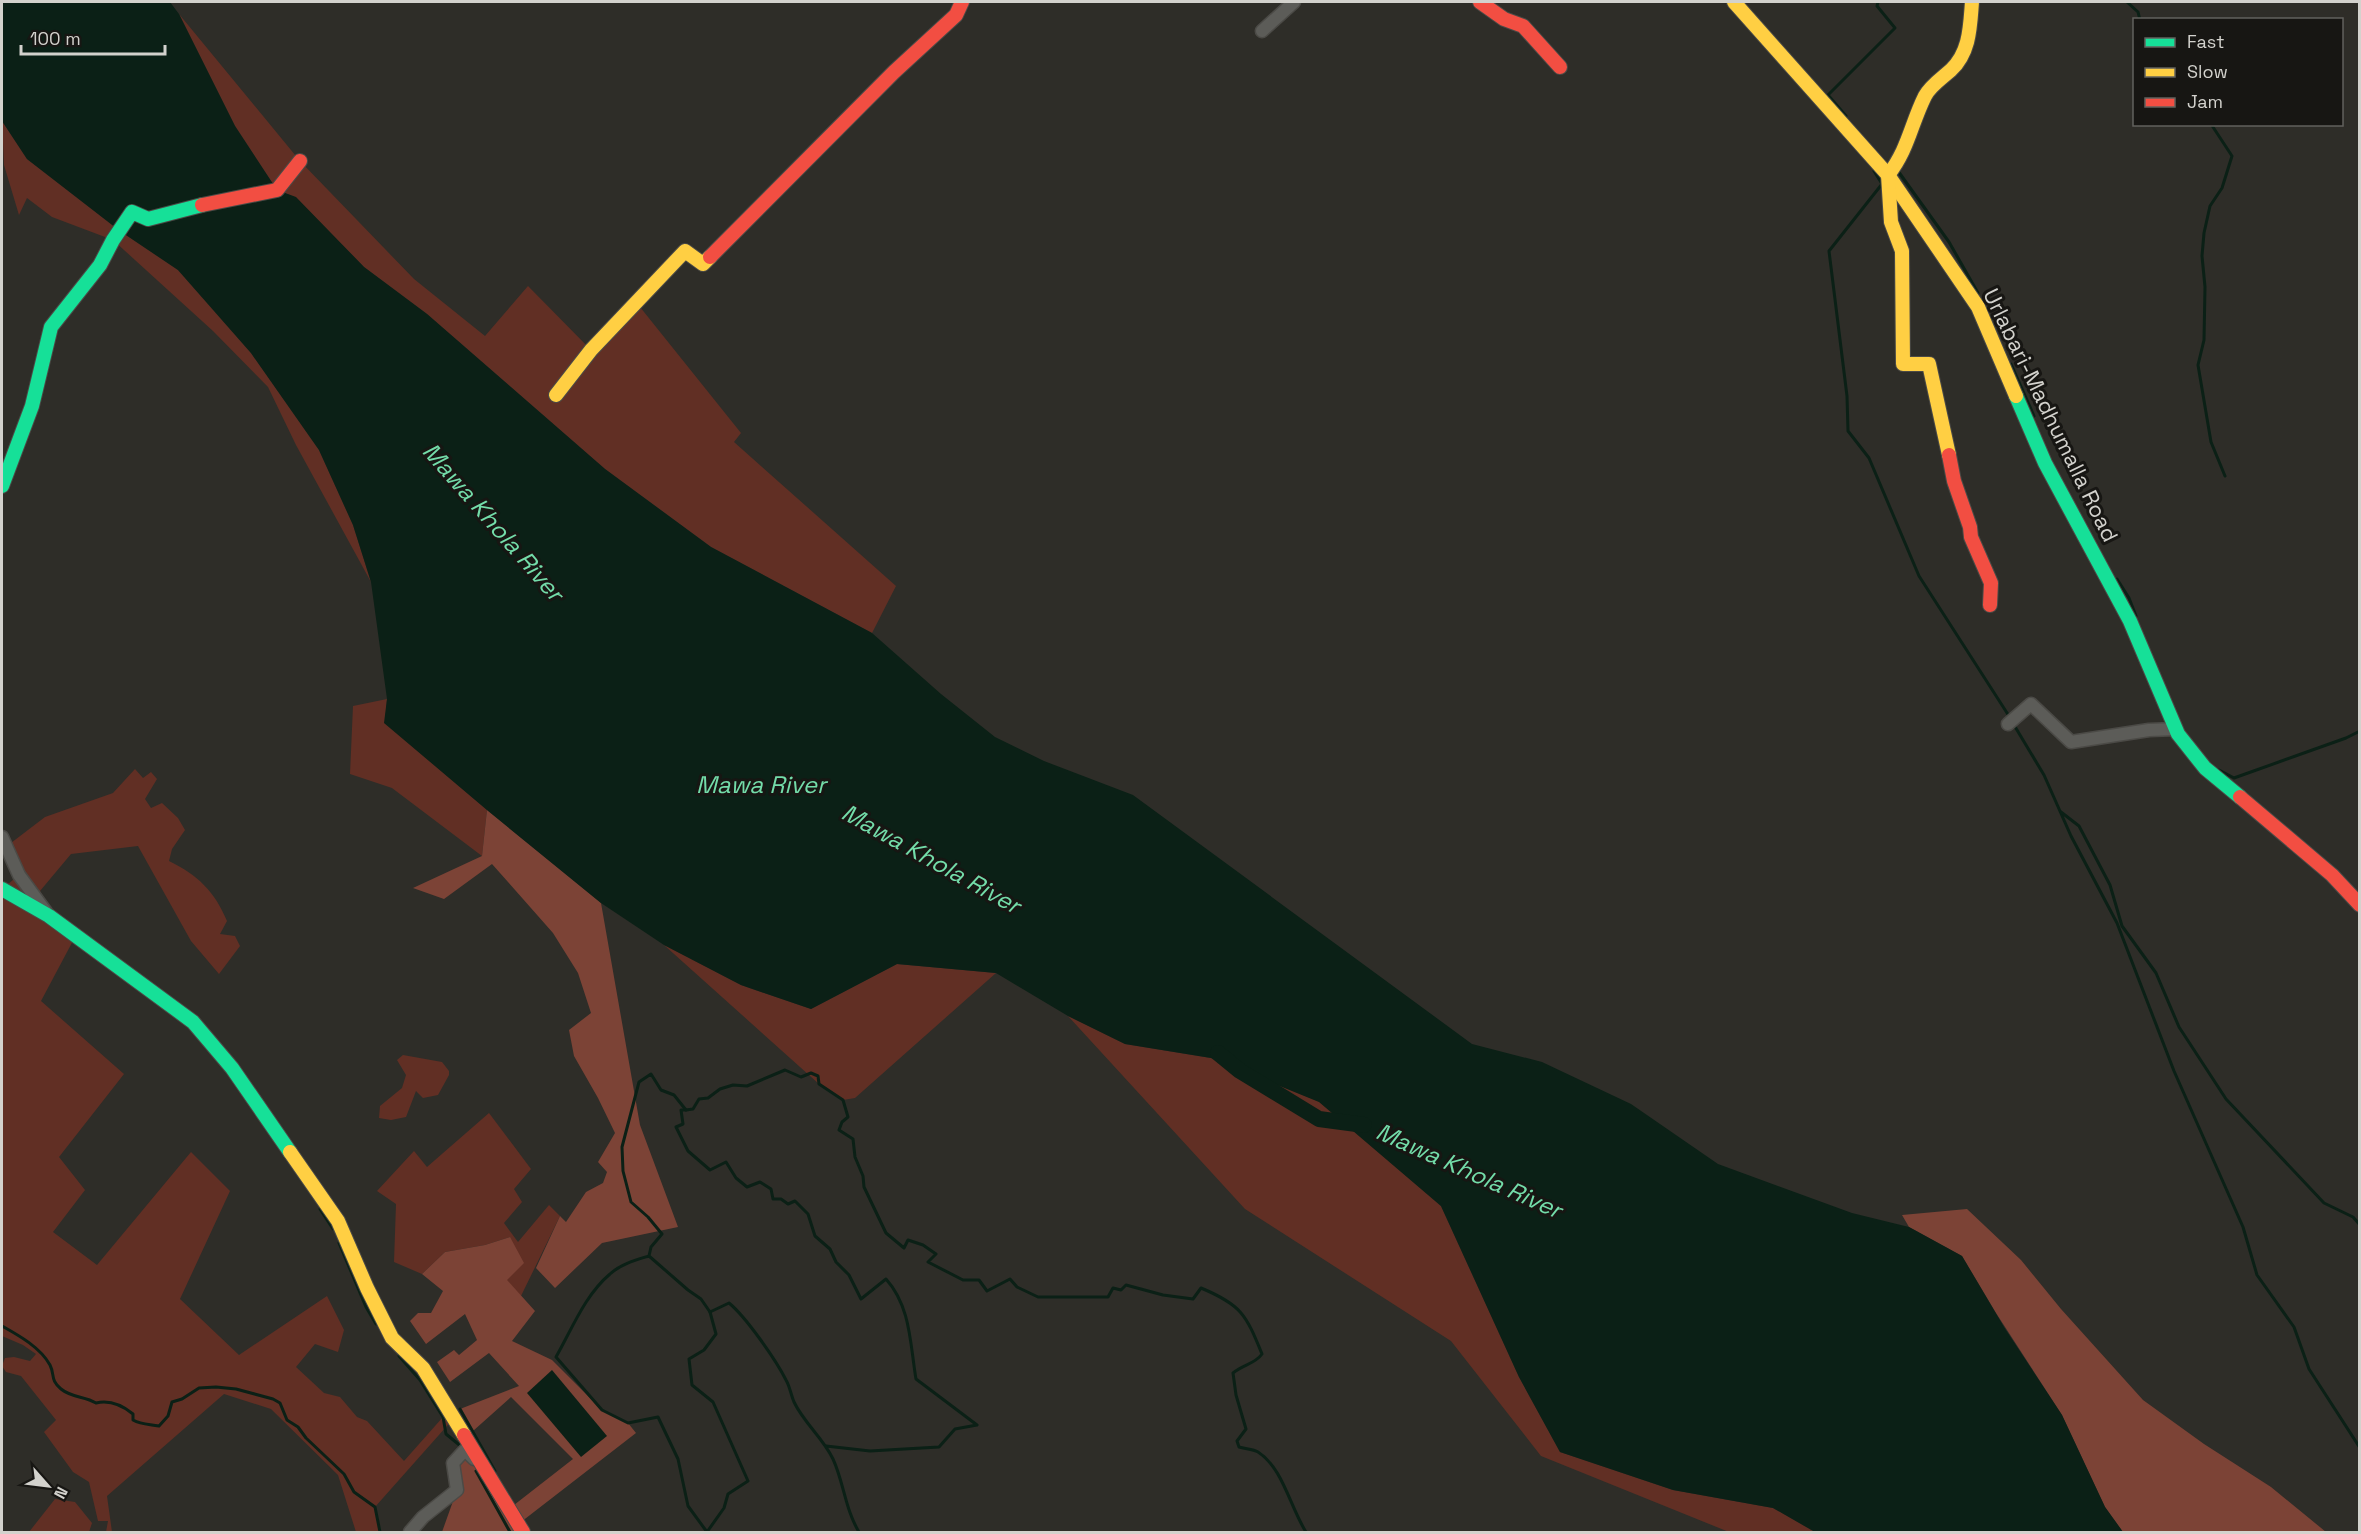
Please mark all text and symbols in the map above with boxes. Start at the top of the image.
scale bar [21,18,165,56]
legend [2133,18,2343,126]
text: 100 m [30,27,81,50]
text: Fast [2187,30,2224,53]
text: Slow [2187,60,2228,83]
text: Jam [2187,90,2223,113]
street label: Urlabari-Madhumalla Road [1977,284,2125,546]
water label: Mawa Khola River [416,436,573,610]
water label: Mawa River [696,769,829,800]
water label: Mawa Khola River [836,797,1029,922]
water label: Mawa Khola River [1372,1116,1570,1227]
north arrow [18,1456,78,1516]
text: N [49,1483,73,1502]

